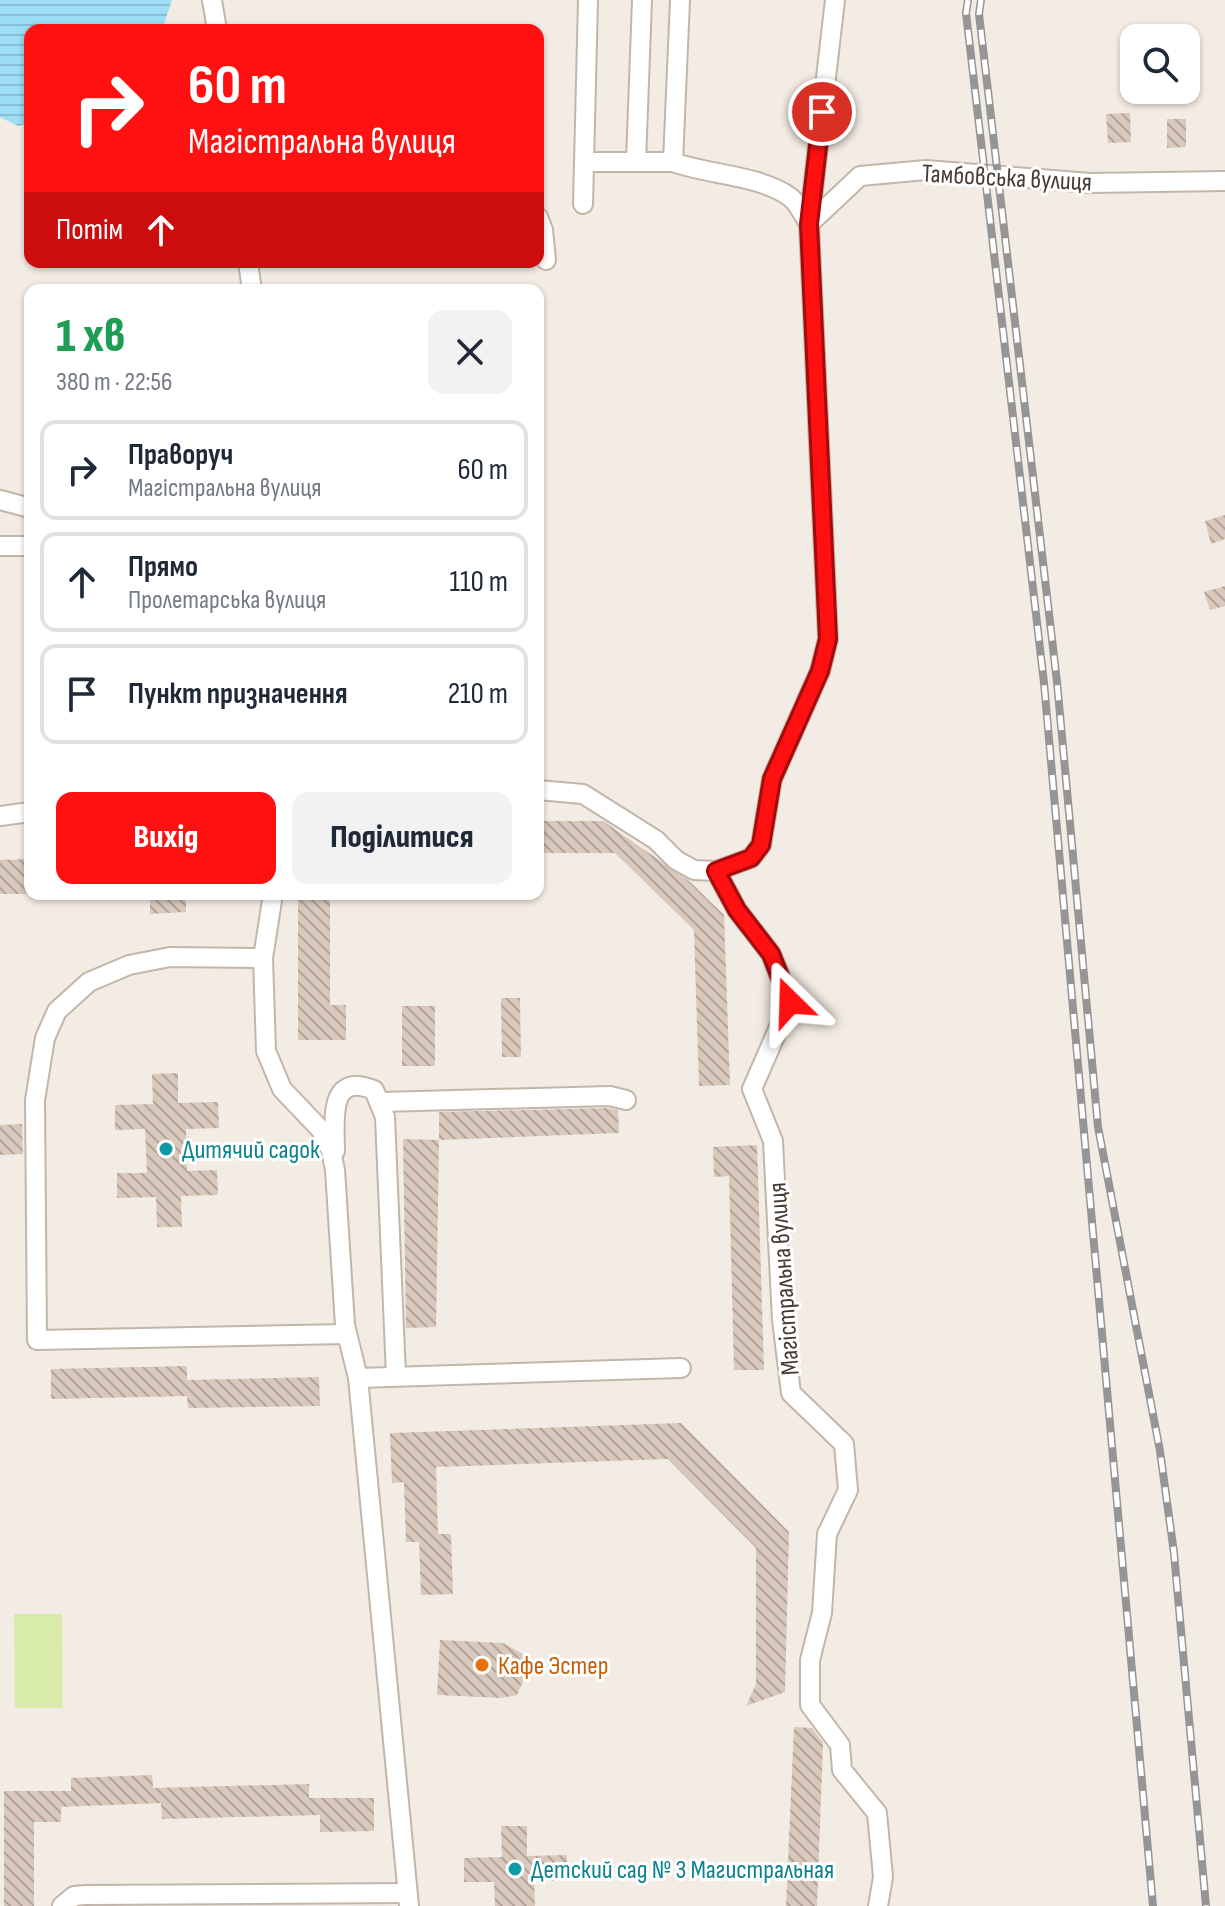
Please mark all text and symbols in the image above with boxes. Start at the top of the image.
map controls [1120,24,1200,104]
button: search [1120,24,1200,104]
text: 60 m [188,53,287,120]
icon: right [56,56,160,160]
pin [788,78,856,146]
icon: arrive [800,90,844,134]
text: Магістральна вулиця [188,121,456,164]
street label: Тамбовська вулиця [921,159,1093,198]
icon: ahead [139,208,183,252]
text: Потім [56,212,123,248]
text: 1 хв [56,308,125,365]
button: close [428,310,512,394]
text: 380 m · 22:56 [56,367,172,398]
text: Праворуч [128,437,233,473]
icon: right [60,448,104,492]
text: 60 m [457,452,508,488]
text: Магістральна вулиця [128,473,321,504]
text: Прямо [128,549,198,585]
icon: ahead [60,560,104,604]
text: 110 m [450,564,508,600]
text: Пролетарська вулиця [128,585,326,616]
icon: arrive [60,672,104,716]
text: Пункт призначення [128,676,348,712]
text: 210 m [448,676,508,712]
button: Вихід [56,792,276,884]
button: Поділитися [292,792,512,884]
position arrow [748,960,832,1044]
place label: Дитячий садок [182,1135,320,1166]
marker: Дитячий садок [157,1140,175,1158]
street label: Магістральна вулиця [762,1181,807,1376]
place label: Кафе Эстер [498,1651,609,1682]
marker: Кафе Эстер [473,1656,491,1674]
place label: Детский сад № 3 Магистральная [531,1855,834,1886]
marker: Детский сад № 3 Магистральная [506,1860,524,1878]

